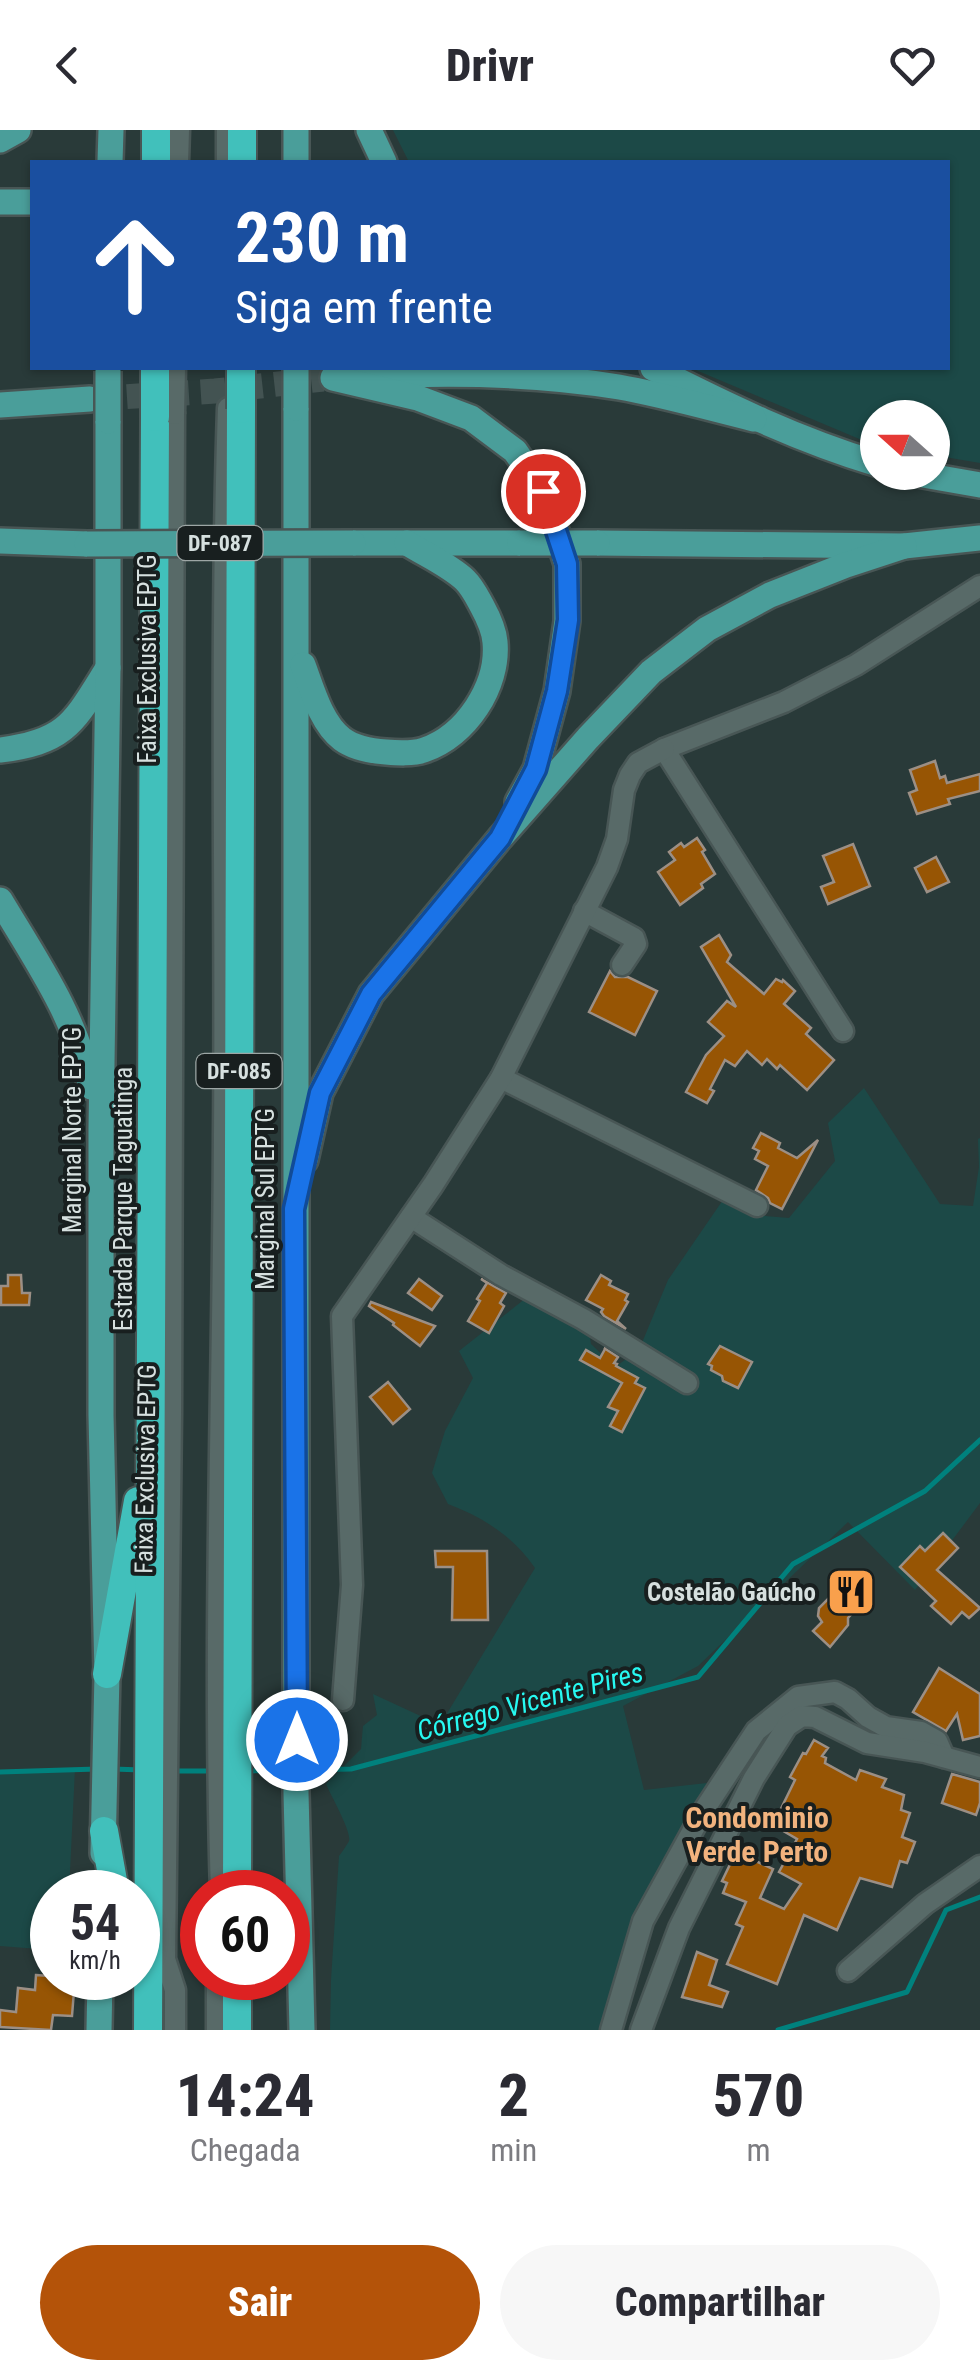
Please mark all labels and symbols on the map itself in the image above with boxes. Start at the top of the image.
north arrow [860,400,950,490]
pin [501,449,586,534]
road number: DF-087 [178,526,262,560]
street label: Faixa Exclusiva EPTG [133,554,162,764]
street label: Marginal Norte EPTG [58,1027,87,1233]
road number: DF-085 [196,1054,282,1088]
street label: Estrada Parque Taguatinga [109,1067,138,1331]
street label: Marginal Sul EPTG [251,1108,280,1290]
street label: Faixa Exclusiva EPTG [129,1364,162,1574]
restaurant icon: Costelão Gaúcho [825,1566,877,1618]
place label: Costelão Gaúcho [647,1578,816,1607]
water label: Córrego Vicente Pires [413,1655,647,1748]
position arrow [245,1688,349,1792]
district label: Condominio Verde Perto [685,1800,829,1869]
speed limit sign: 60 [180,1870,310,2000]

